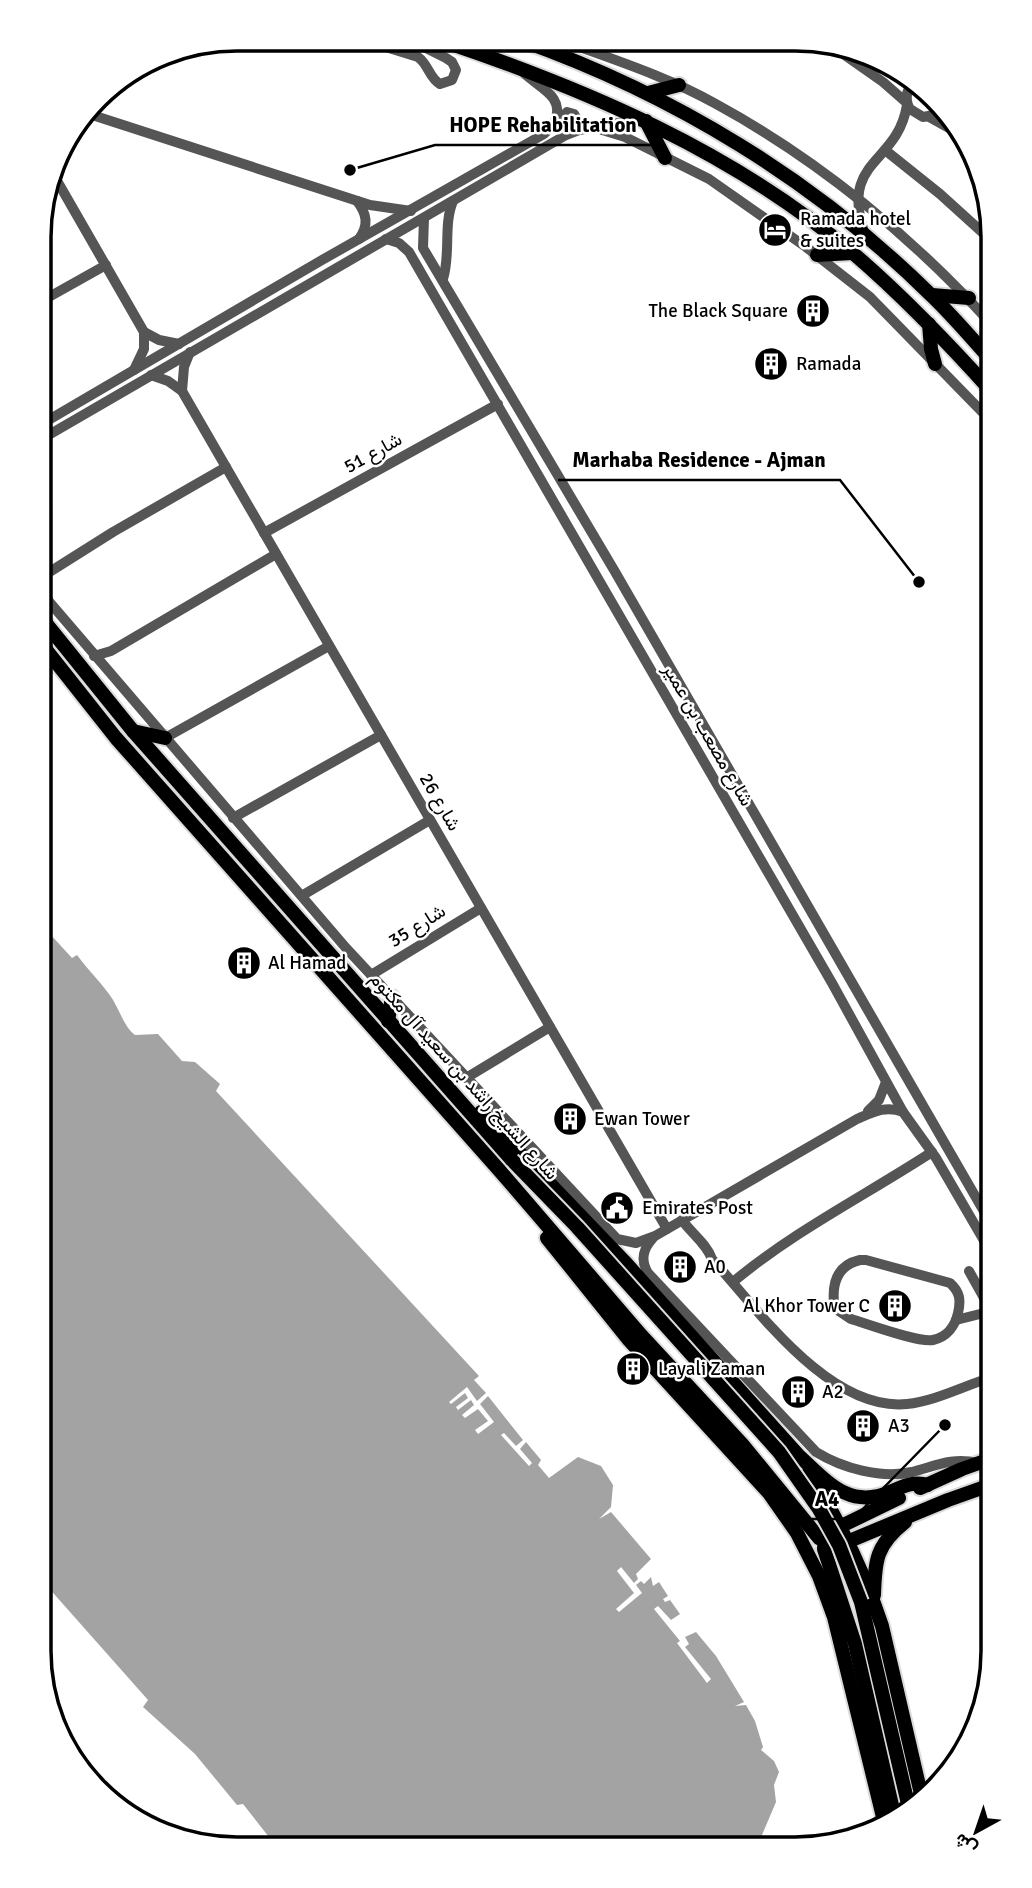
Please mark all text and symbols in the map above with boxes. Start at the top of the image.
callout: HOPE Rehabilitation [435,103,651,145]
text: HOPE Rehabilitation [449,112,637,138]
place label: Ramada hotel & suites [800,207,911,253]
hotel icon: Ramada hotel & suites [756,211,794,249]
building icon: The Black Square [794,292,832,330]
place label: The Black Square [649,299,788,323]
building icon: Ramada [752,345,790,383]
place label: Ramada [796,352,861,376]
street label: شارع 51 [340,427,406,479]
callout: Marhaba Residence - Ajman [558,438,840,480]
text: Marhaba Residence - Ajman [572,447,826,473]
street label: شارع مصعب بن عمير [657,659,759,811]
street label: شارع 26 [414,769,466,835]
street label: شارع 35 [384,899,450,953]
building icon: Al Hamad [225,944,263,982]
place label: Al Hamad [268,951,346,975]
street label: شارع الشيخ راشد بن سعيد آل مكتوم [364,967,564,1186]
building icon: Ewan Tower [551,1100,589,1138]
place label: Ewan Tower [594,1107,690,1131]
public building icon: Emirates Post [598,1189,636,1227]
place label: Emirates Post [642,1196,753,1220]
building icon: A0 [661,1248,699,1286]
place label: A0 [704,1255,726,1279]
building icon: Al Khor Tower C [876,1287,914,1325]
place label: Al Khor Tower C [743,1294,870,1318]
building icon: Layali Zaman [614,1350,652,1388]
place label: Layali Zaman [658,1357,765,1381]
building icon: A2 [779,1373,817,1411]
place label: A2 [822,1380,844,1404]
building icon: A3 [844,1407,882,1445]
place label: A3 [888,1414,910,1438]
callout: A4 [800,1477,853,1519]
text: A4 [815,1486,839,1512]
north arrow [941,1797,1011,1867]
text: ش [949,1828,982,1861]

